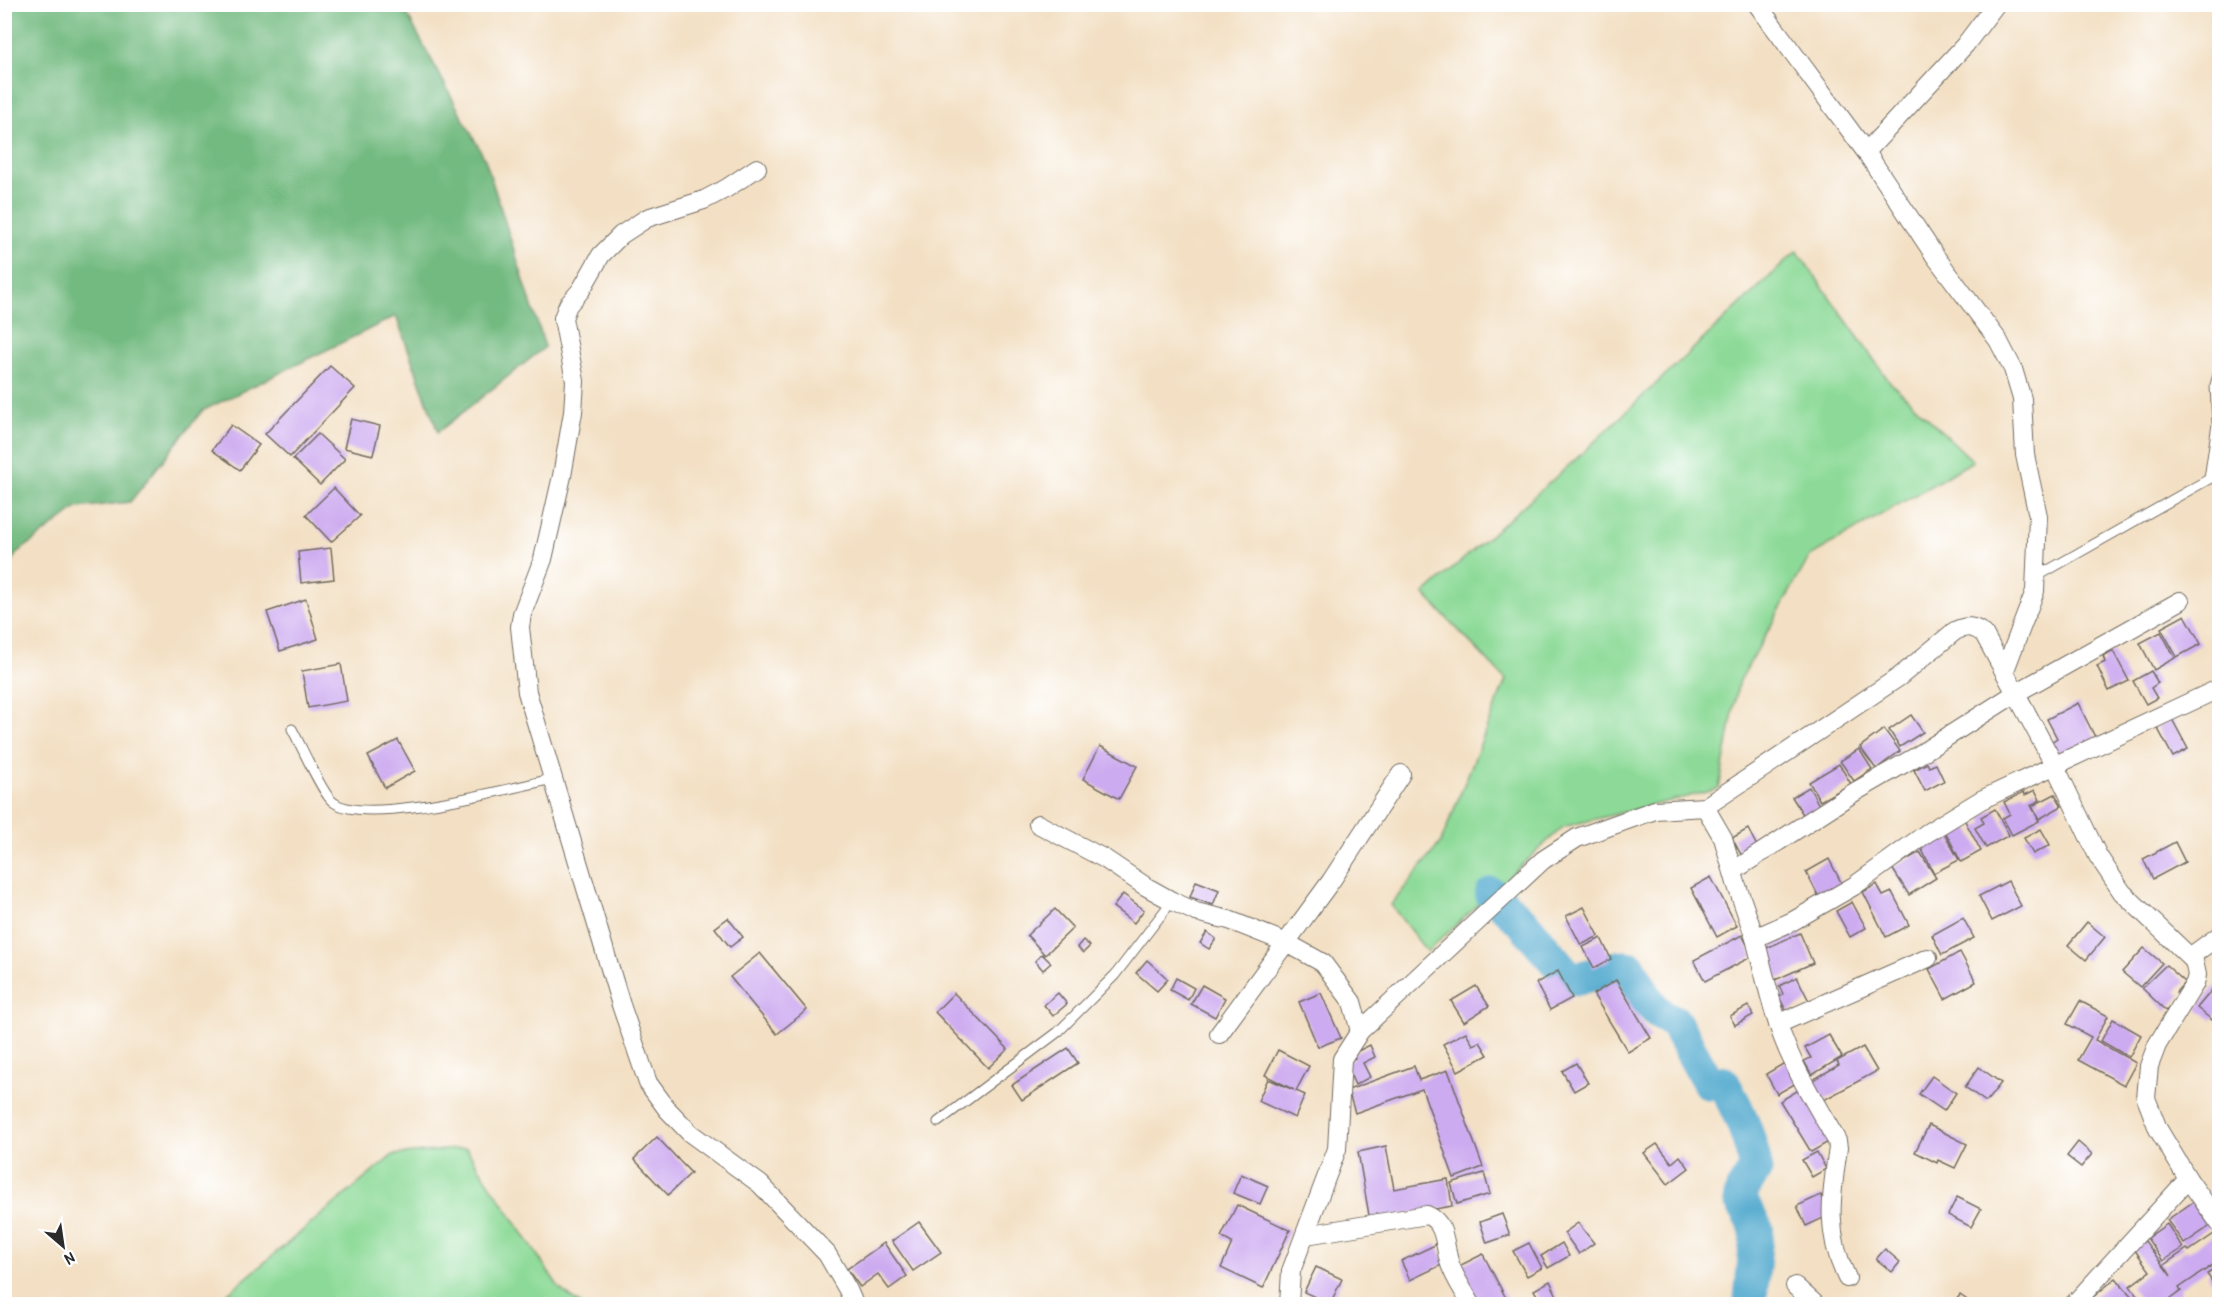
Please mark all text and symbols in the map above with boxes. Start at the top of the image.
north arrow [33,1216,93,1276]
text: N [61,1247,79,1271]

